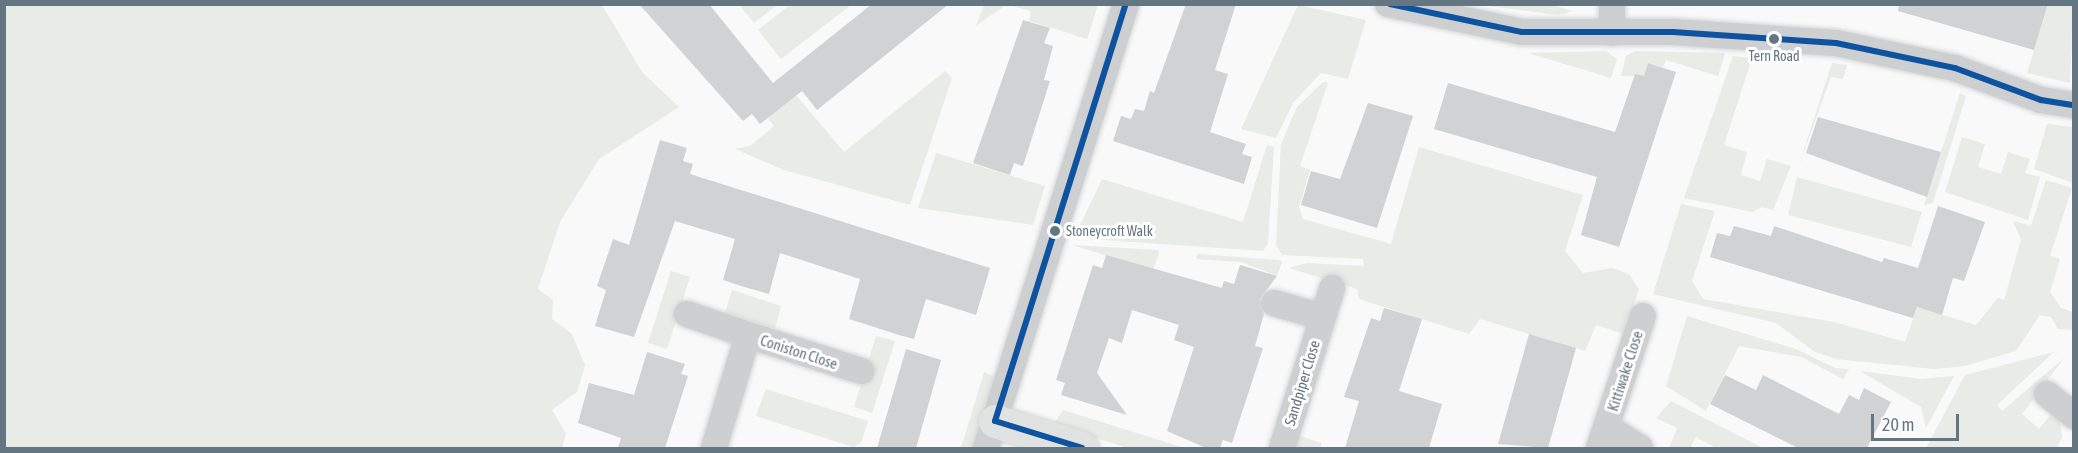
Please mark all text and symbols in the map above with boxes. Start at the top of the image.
marker: Tern Road [1768,33,1780,45]
place label: Tern Road [1748,48,1800,64]
place label: Stoneycroft Walk [1066,223,1153,239]
marker: Stoneycroft Walk [1049,225,1061,237]
street label: Kittiwake Close [1604,328,1646,414]
street label: Coniston Close [758,331,840,373]
street label: Sandpiper Close [1280,338,1324,428]
scale bar [1874,402,1962,440]
text: 20 m [1882,414,1914,435]

